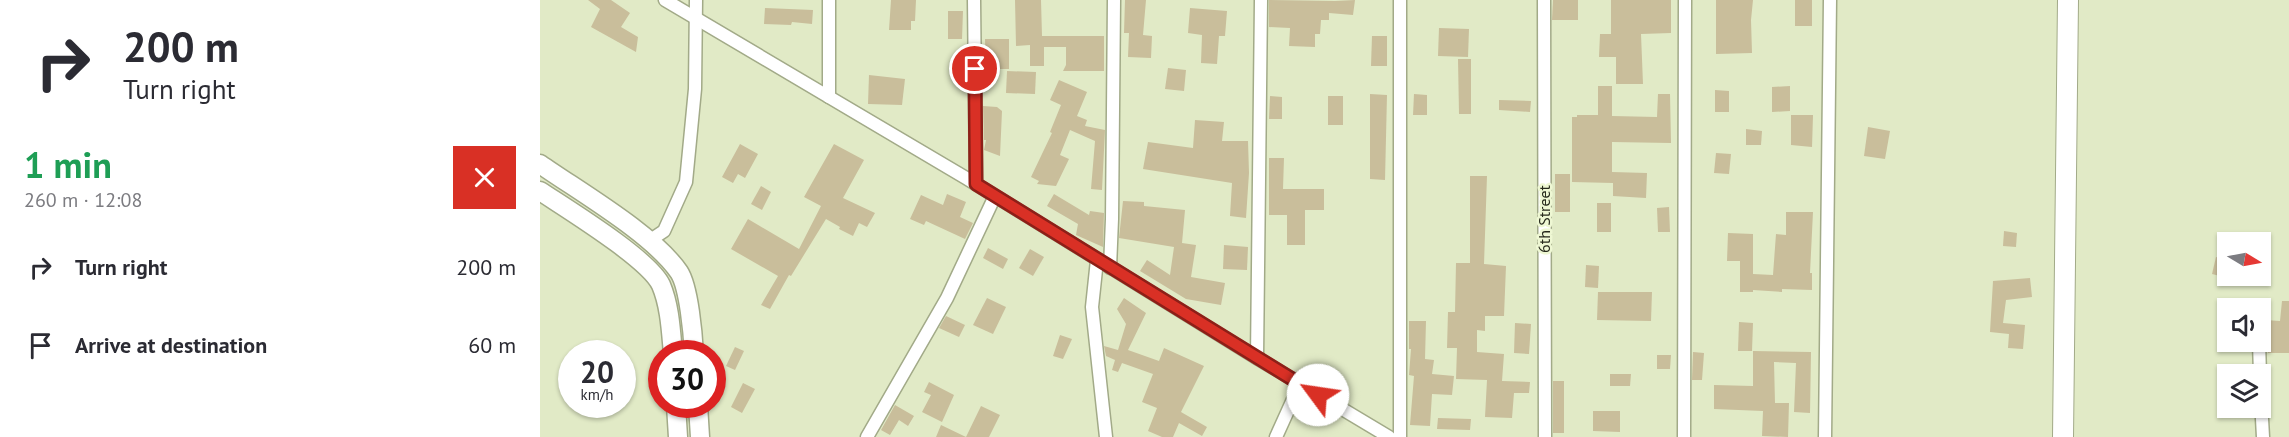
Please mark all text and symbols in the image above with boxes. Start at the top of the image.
text: 200 m [123,19,239,74]
icon: right [24,24,102,102]
pin [949,43,1000,94]
icon: arrive [958,52,991,85]
text: Turn right [123,72,236,106]
text: 1 min [24,141,112,188]
button: close [453,146,516,209]
street label: 6th Street [1534,184,1554,253]
text: 260 m · 12:08 [24,187,142,213]
north arrow [2217,232,2271,286]
map controls [2217,232,2271,418]
icon: right [24,251,57,284]
text: Turn right [75,253,167,281]
text: 200 m [456,253,516,281]
button: sound [2217,298,2271,352]
icon: arrive [24,329,57,362]
text: Arrive at destination [75,331,267,359]
text: 60 m [468,331,516,359]
speed limit sign: 30 [648,340,726,418]
text: 20 [580,352,614,391]
position arrow [1286,363,1350,427]
button: layers [2217,364,2271,418]
text: km/h [581,385,613,404]

